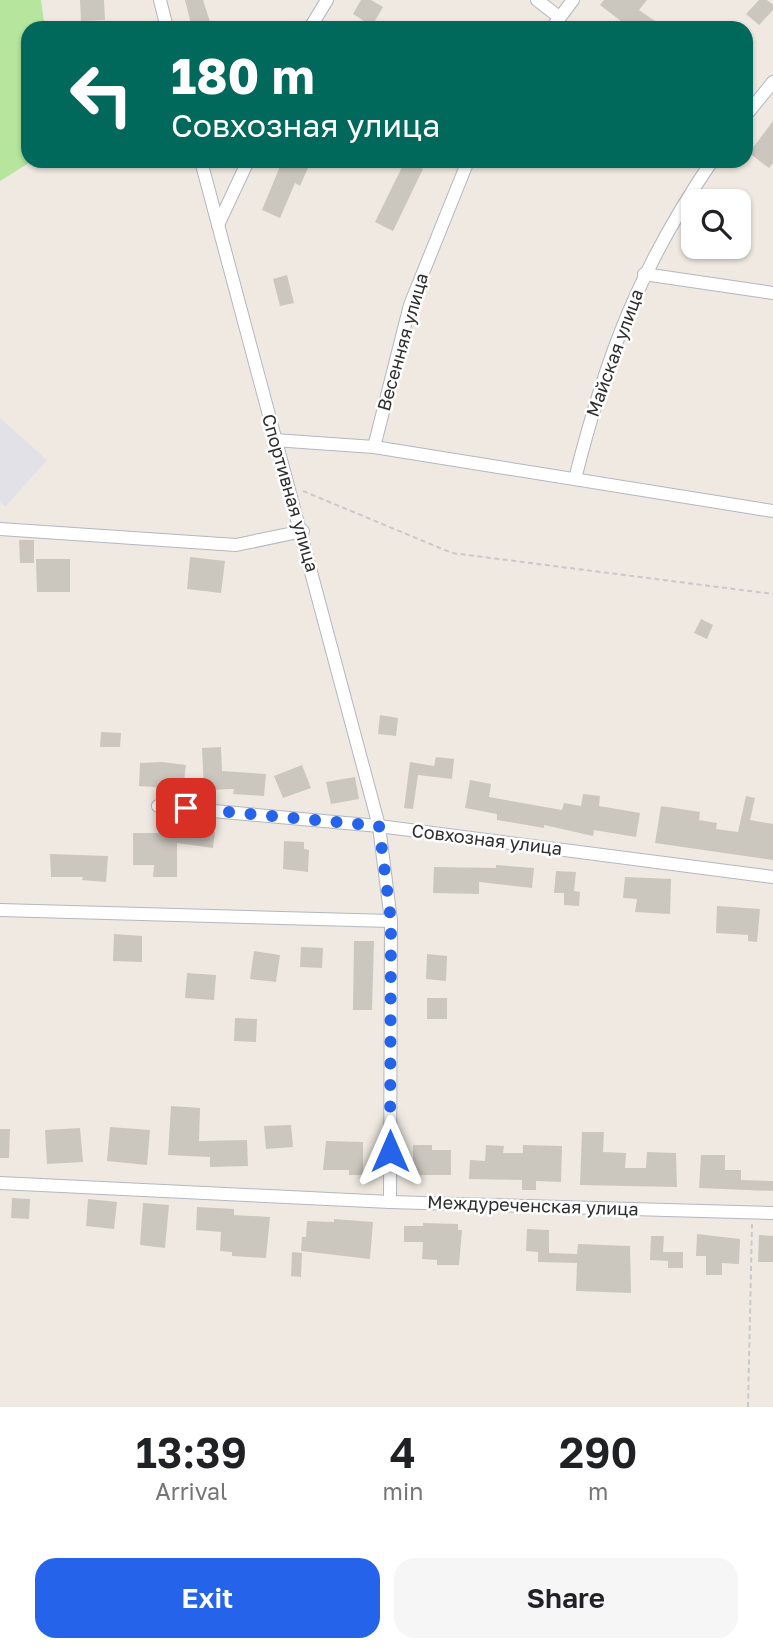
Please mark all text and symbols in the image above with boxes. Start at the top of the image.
text: 180 m [171,46,315,105]
icon: left [56,49,147,140]
text: Совхозная улица [171,106,440,144]
map controls [681,189,751,259]
button: search [681,189,751,259]
street label: Весенняя улица [372,270,432,413]
street label: Майская улица [581,286,647,420]
street label: Спортивная улица [258,411,324,574]
pin [156,778,216,838]
icon: arrive [167,789,205,827]
street label: Совхозная улица [411,819,564,859]
position arrow [353,1114,427,1188]
street label: Междуреченская улица [427,1190,639,1220]
text: 13:39 [136,1427,247,1477]
text: 4 [390,1427,416,1477]
text: 290 [559,1427,637,1477]
text: Arrival [155,1477,227,1505]
text: min [383,1477,423,1505]
text: m [588,1477,608,1505]
button: Exit [35,1558,380,1638]
button: Share [394,1558,738,1638]

